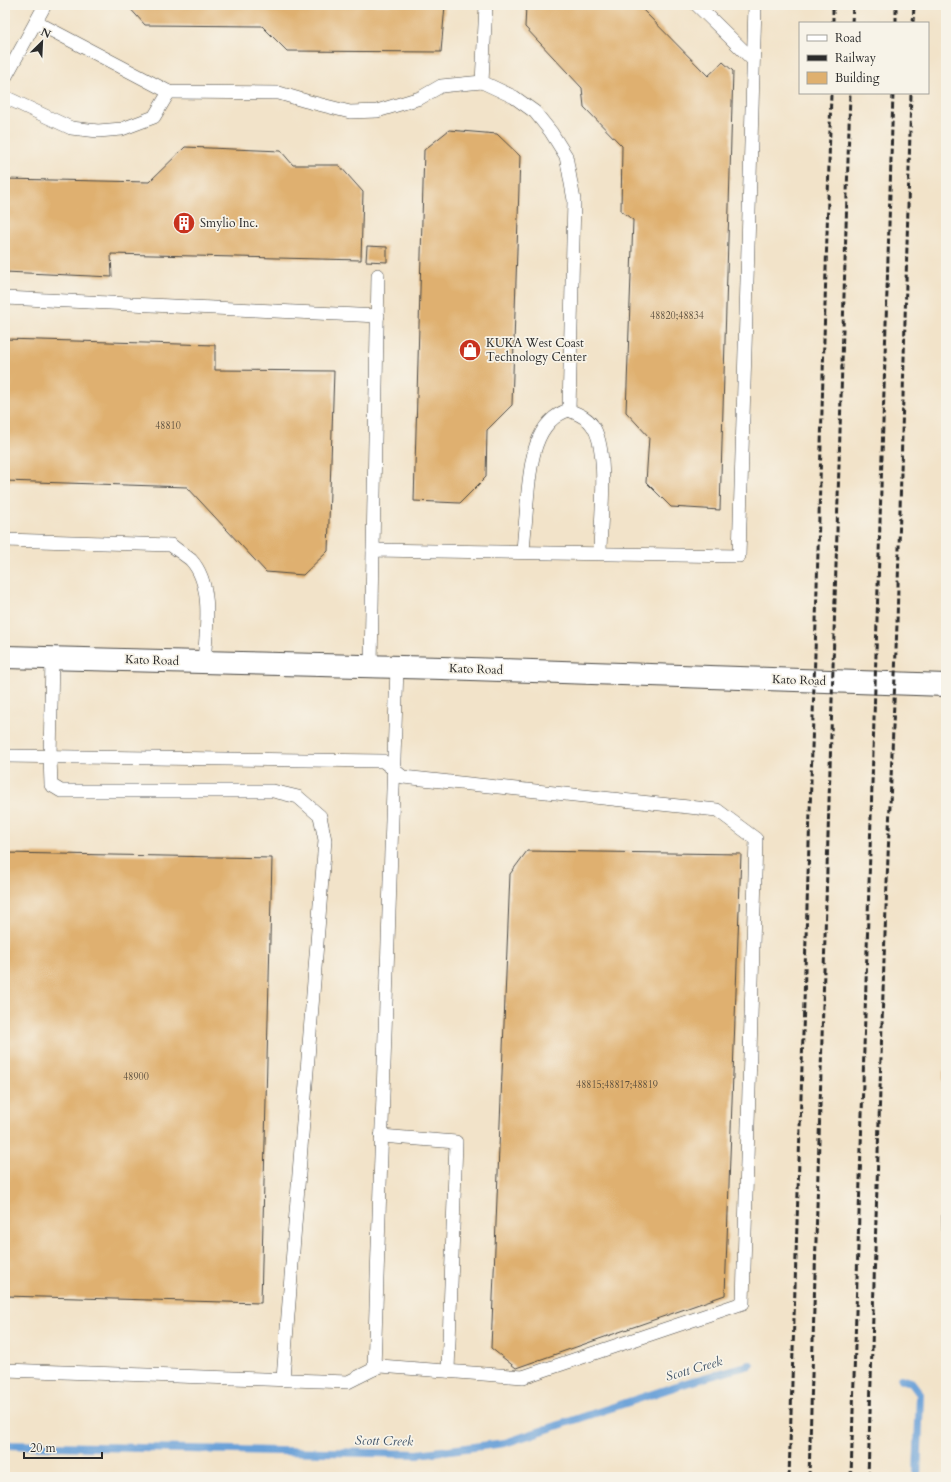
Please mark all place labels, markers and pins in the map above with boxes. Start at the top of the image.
building icon: Smylio Inc. [171,210,197,236]
place label: Smylio Inc. [200,215,258,231]
place label: KUKA West Coast Technology Center [486,335,587,365]
shop icon: KUKA West Coast Technology Center [457,337,483,363]

